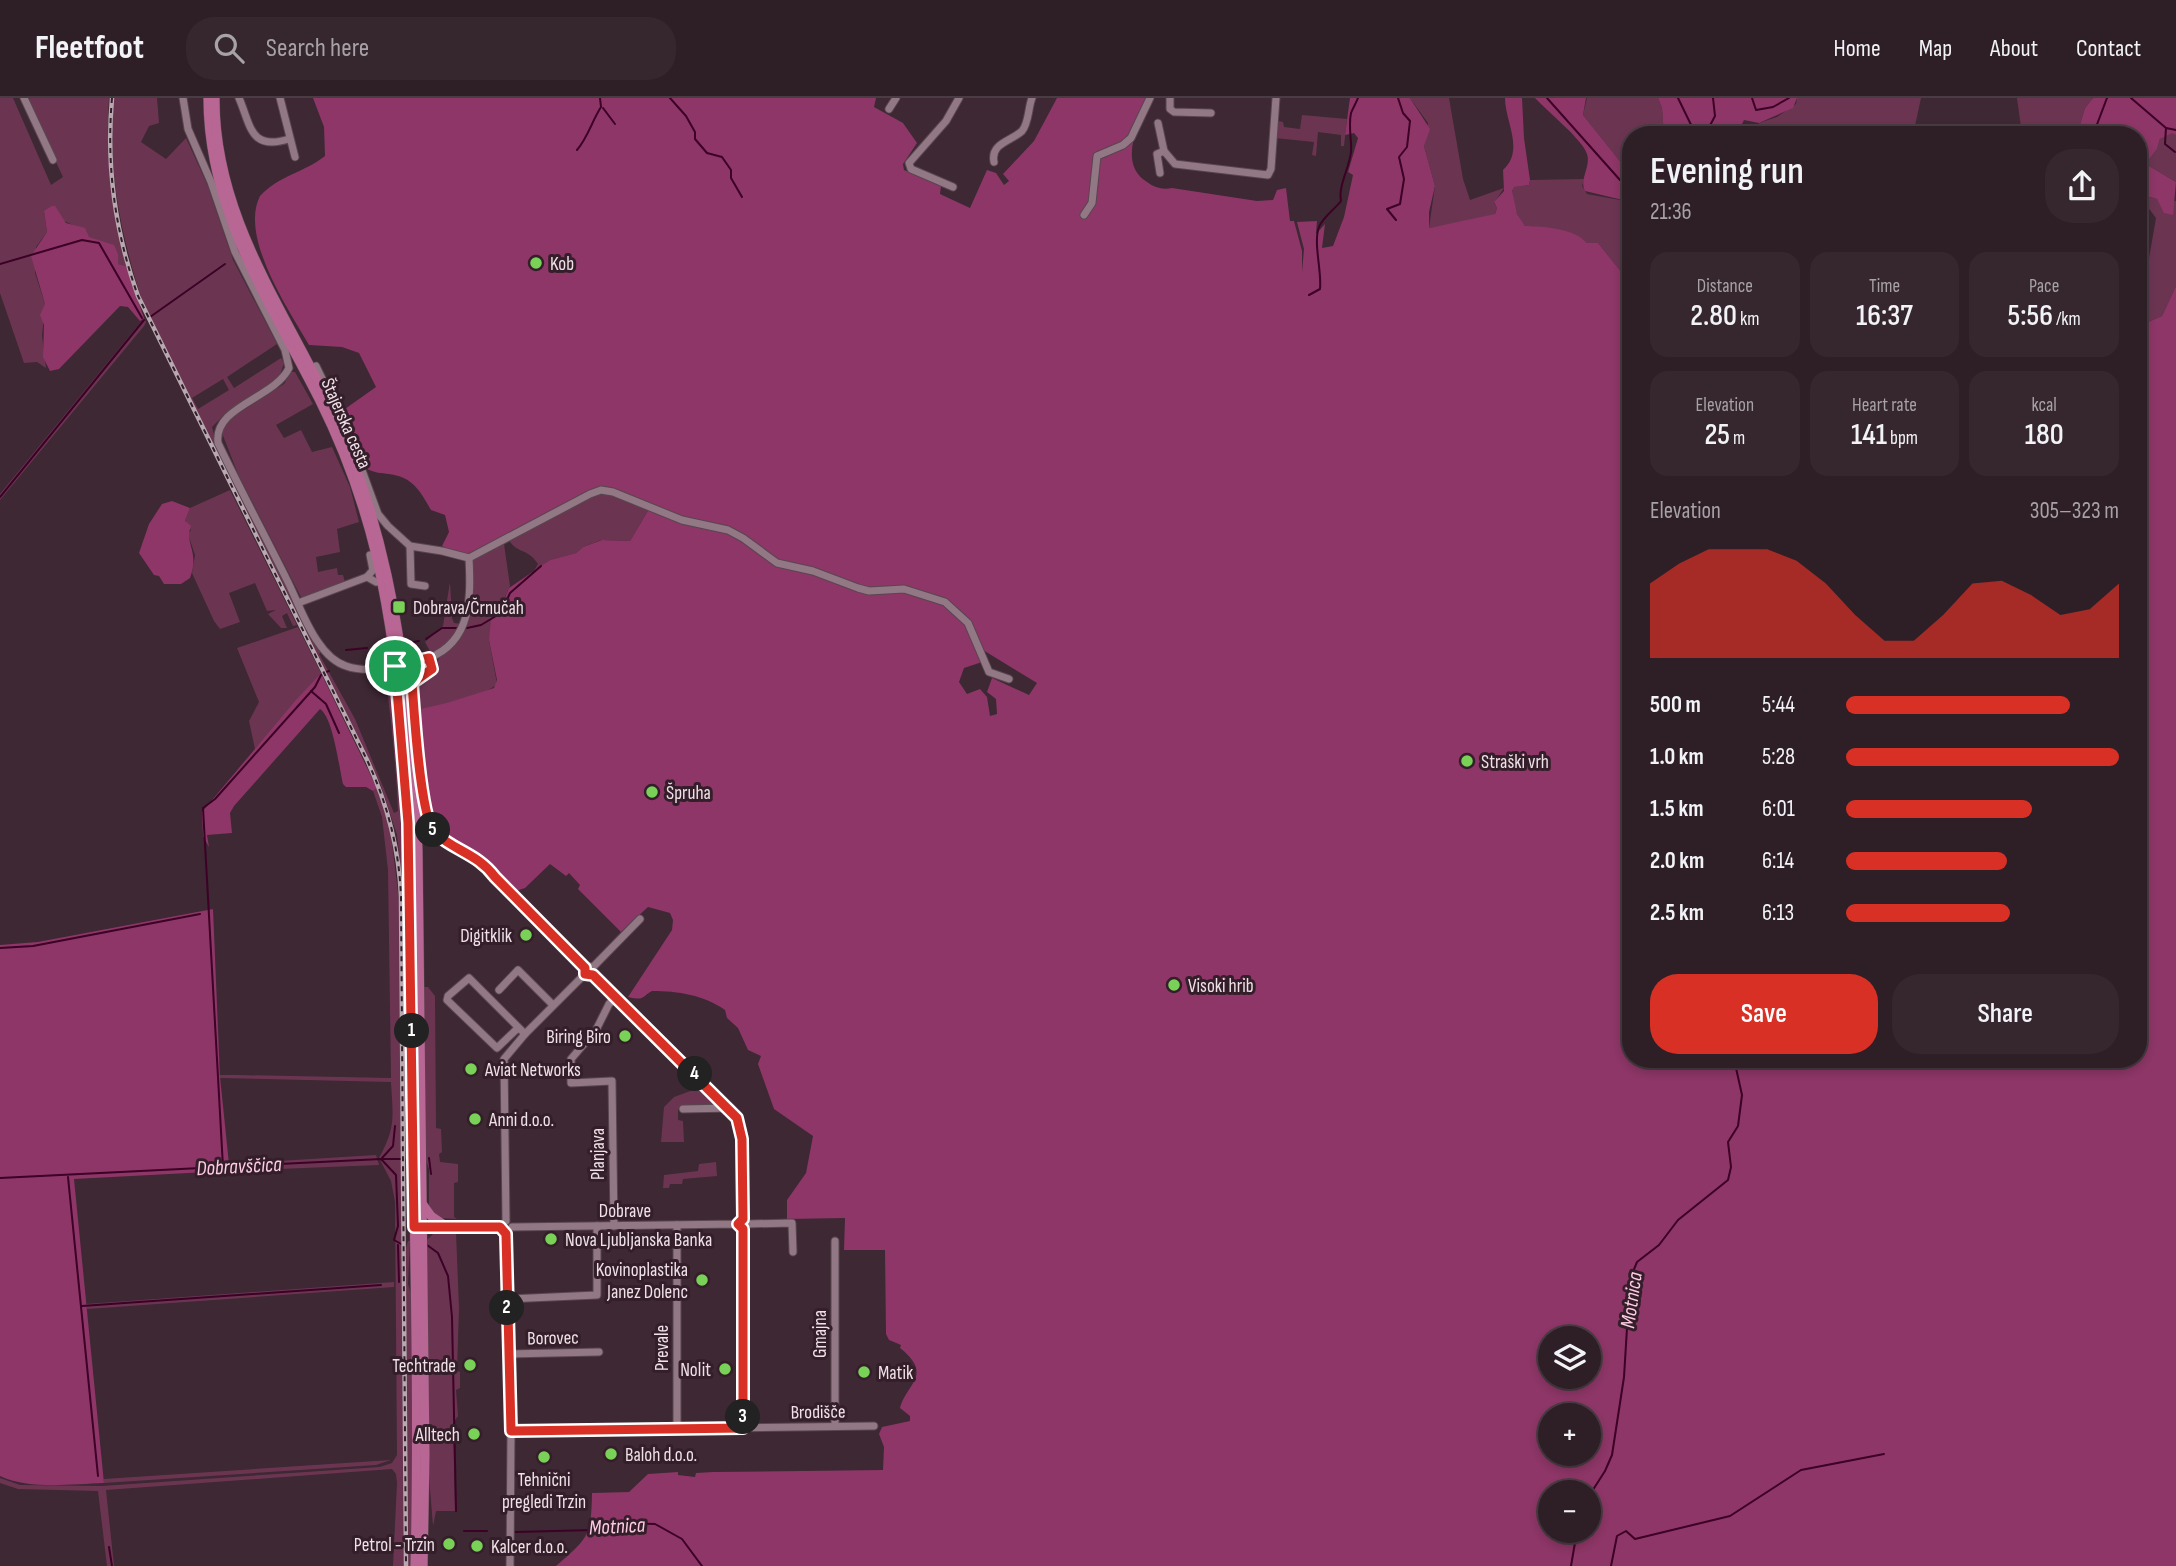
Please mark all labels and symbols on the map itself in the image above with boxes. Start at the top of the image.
place label: Kob [550,253,574,276]
marker: Kob [528,255,544,271]
street label: Štajerska cesta [315,375,376,472]
place label: Dobrava/Črnučah [413,597,524,620]
marker: Dobrava/Črnučah [391,599,407,615]
pin [365,636,425,696]
place label: Straški vrh [1481,751,1549,774]
marker: Straški vrh [1459,753,1475,769]
place label: Špruha [666,782,711,805]
marker: Špruha [644,784,660,800]
pin: 5 [416,812,450,848]
place label: Digitklik [460,925,513,948]
marker: Digitklik [518,927,534,943]
place label: Visoki hrib [1188,975,1254,998]
marker: Visoki hrib [1166,977,1182,993]
pin: 1 [394,1014,430,1048]
place label: Biring Biro [546,1026,611,1049]
marker: Biring Biro [617,1028,633,1044]
pin: 4 [678,1056,712,1091]
place label: Aviat Networks [484,1059,581,1082]
marker: Aviat Networks [463,1061,479,1077]
place label: Anni d.o.o. [488,1109,554,1132]
marker: Anni d.o.o. [467,1111,483,1127]
street label: Planjava [587,1128,610,1180]
water label: Dobravščica [196,1152,283,1181]
street label: Dobrave [599,1200,651,1223]
place label: Nova Ljubljanska Banka [565,1229,712,1252]
marker: Nova Ljubljanska Banka [543,1231,559,1247]
place label: Kovinoplastika Janez Dolenc [596,1259,688,1304]
water label: Motnica [1615,1270,1648,1330]
marker: Kovinoplastika Janez Dolenc [694,1272,710,1288]
pin: 2 [490,1290,524,1326]
street label: Gmajna [809,1310,832,1358]
street label: Prevale [651,1325,674,1371]
street label: Borovec [527,1327,579,1350]
place label: Techtrade [392,1355,456,1378]
marker: Techtrade [462,1357,478,1373]
place label: Nolit [680,1359,711,1382]
marker: Nolit [717,1361,733,1377]
place label: Matik [878,1362,914,1385]
marker: Matik [856,1364,872,1380]
pin: 3 [726,1400,760,1434]
street label: Brodišče [790,1401,846,1424]
place label: Alltech [415,1424,460,1447]
marker: Alltech [466,1426,482,1442]
place label: Baloh d.o.o. [625,1444,697,1467]
marker: Baloh d.o.o. [603,1446,619,1462]
marker: Tehnični pregledi Trzin [536,1449,552,1465]
place label: Tehnični pregledi Trzin [502,1469,586,1514]
water label: Motnica [588,1513,646,1540]
place label: Petrol - Trzin [354,1534,435,1557]
marker: Petrol - Trzin [441,1536,457,1552]
place label: Kalcer d.o.o. [491,1536,568,1559]
marker: Kalcer d.o.o. [469,1538,485,1554]

